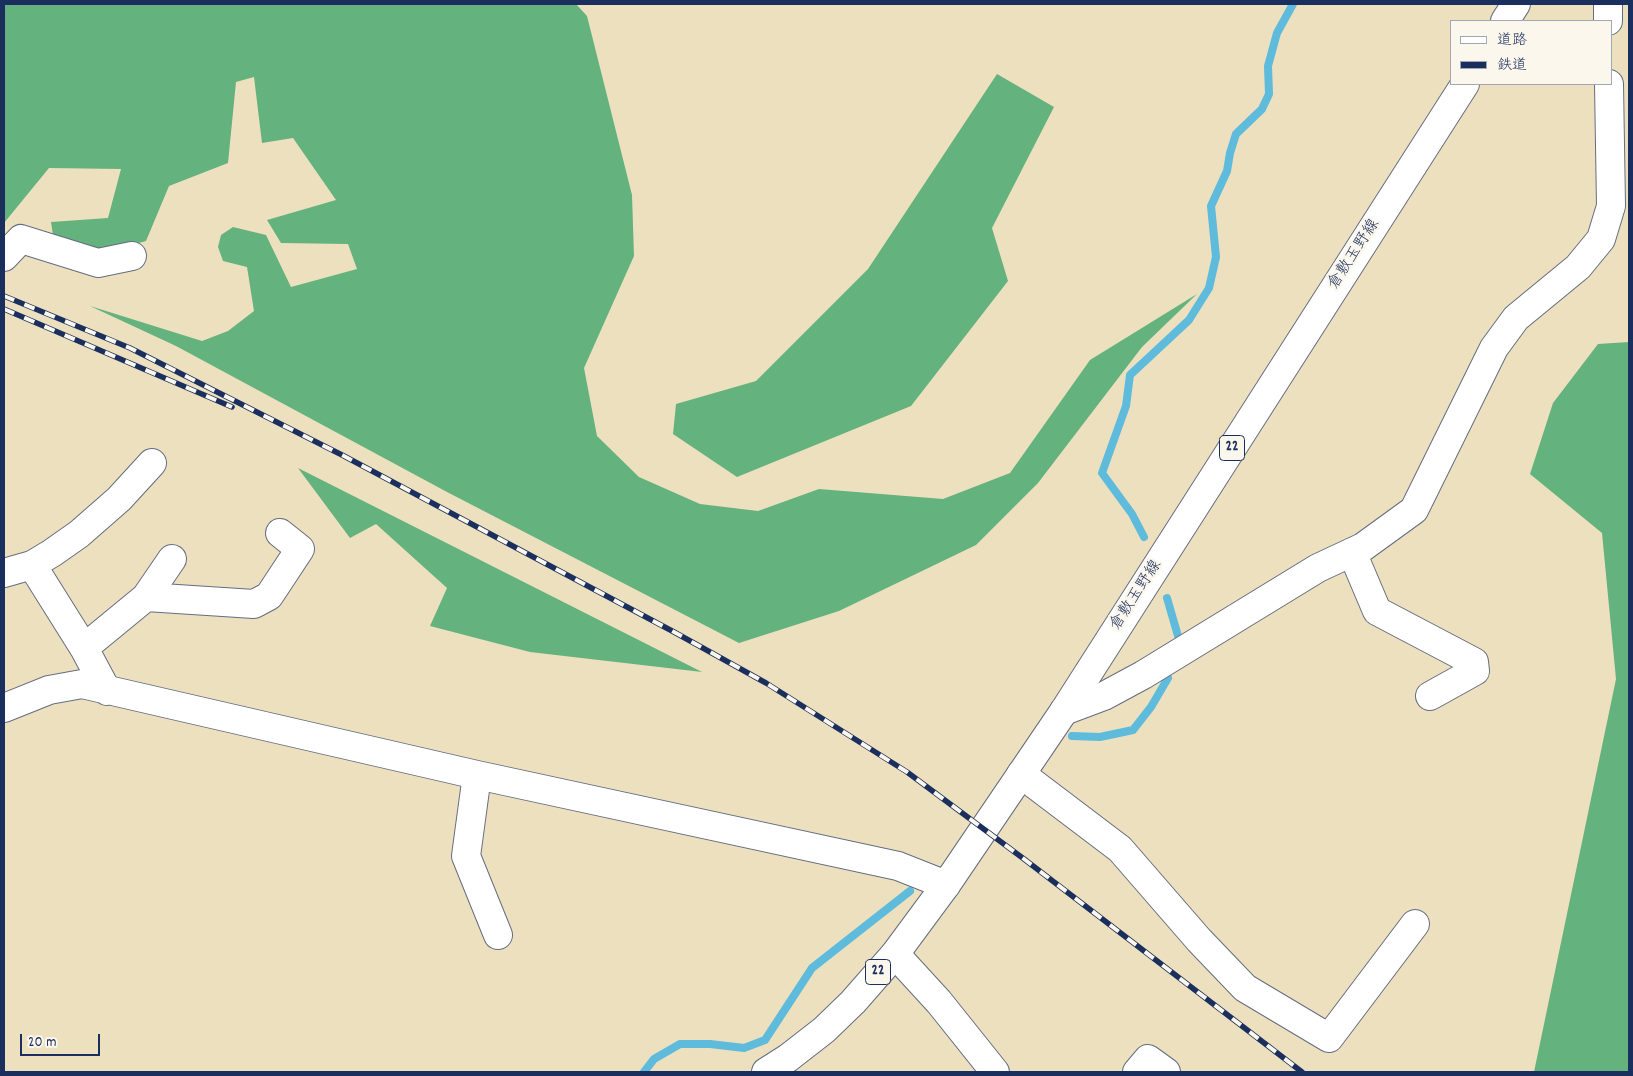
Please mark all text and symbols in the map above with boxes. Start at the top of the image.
legend [1450,20,1613,85]
text: 道路 [1497,30,1527,52]
text: 鉄道 [1497,55,1527,77]
street label: 倉敷玉野線 [1325,216,1385,294]
road number: 22 [1220,436,1244,460]
street label: 倉敷玉野線 [1107,557,1167,635]
road number: 22 [866,960,890,984]
scale bar [22,1024,102,1056]
text: 20 m [28,1032,56,1054]

